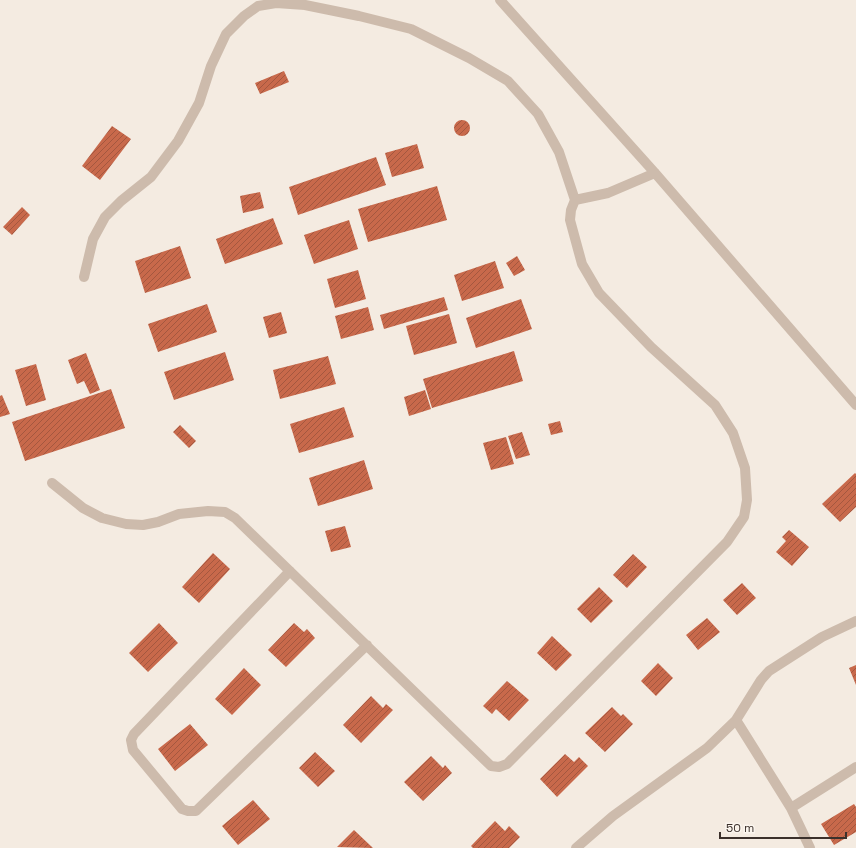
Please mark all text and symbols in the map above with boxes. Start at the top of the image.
scale bar [720,814,846,840]
text: 50 m [726,820,754,836]

